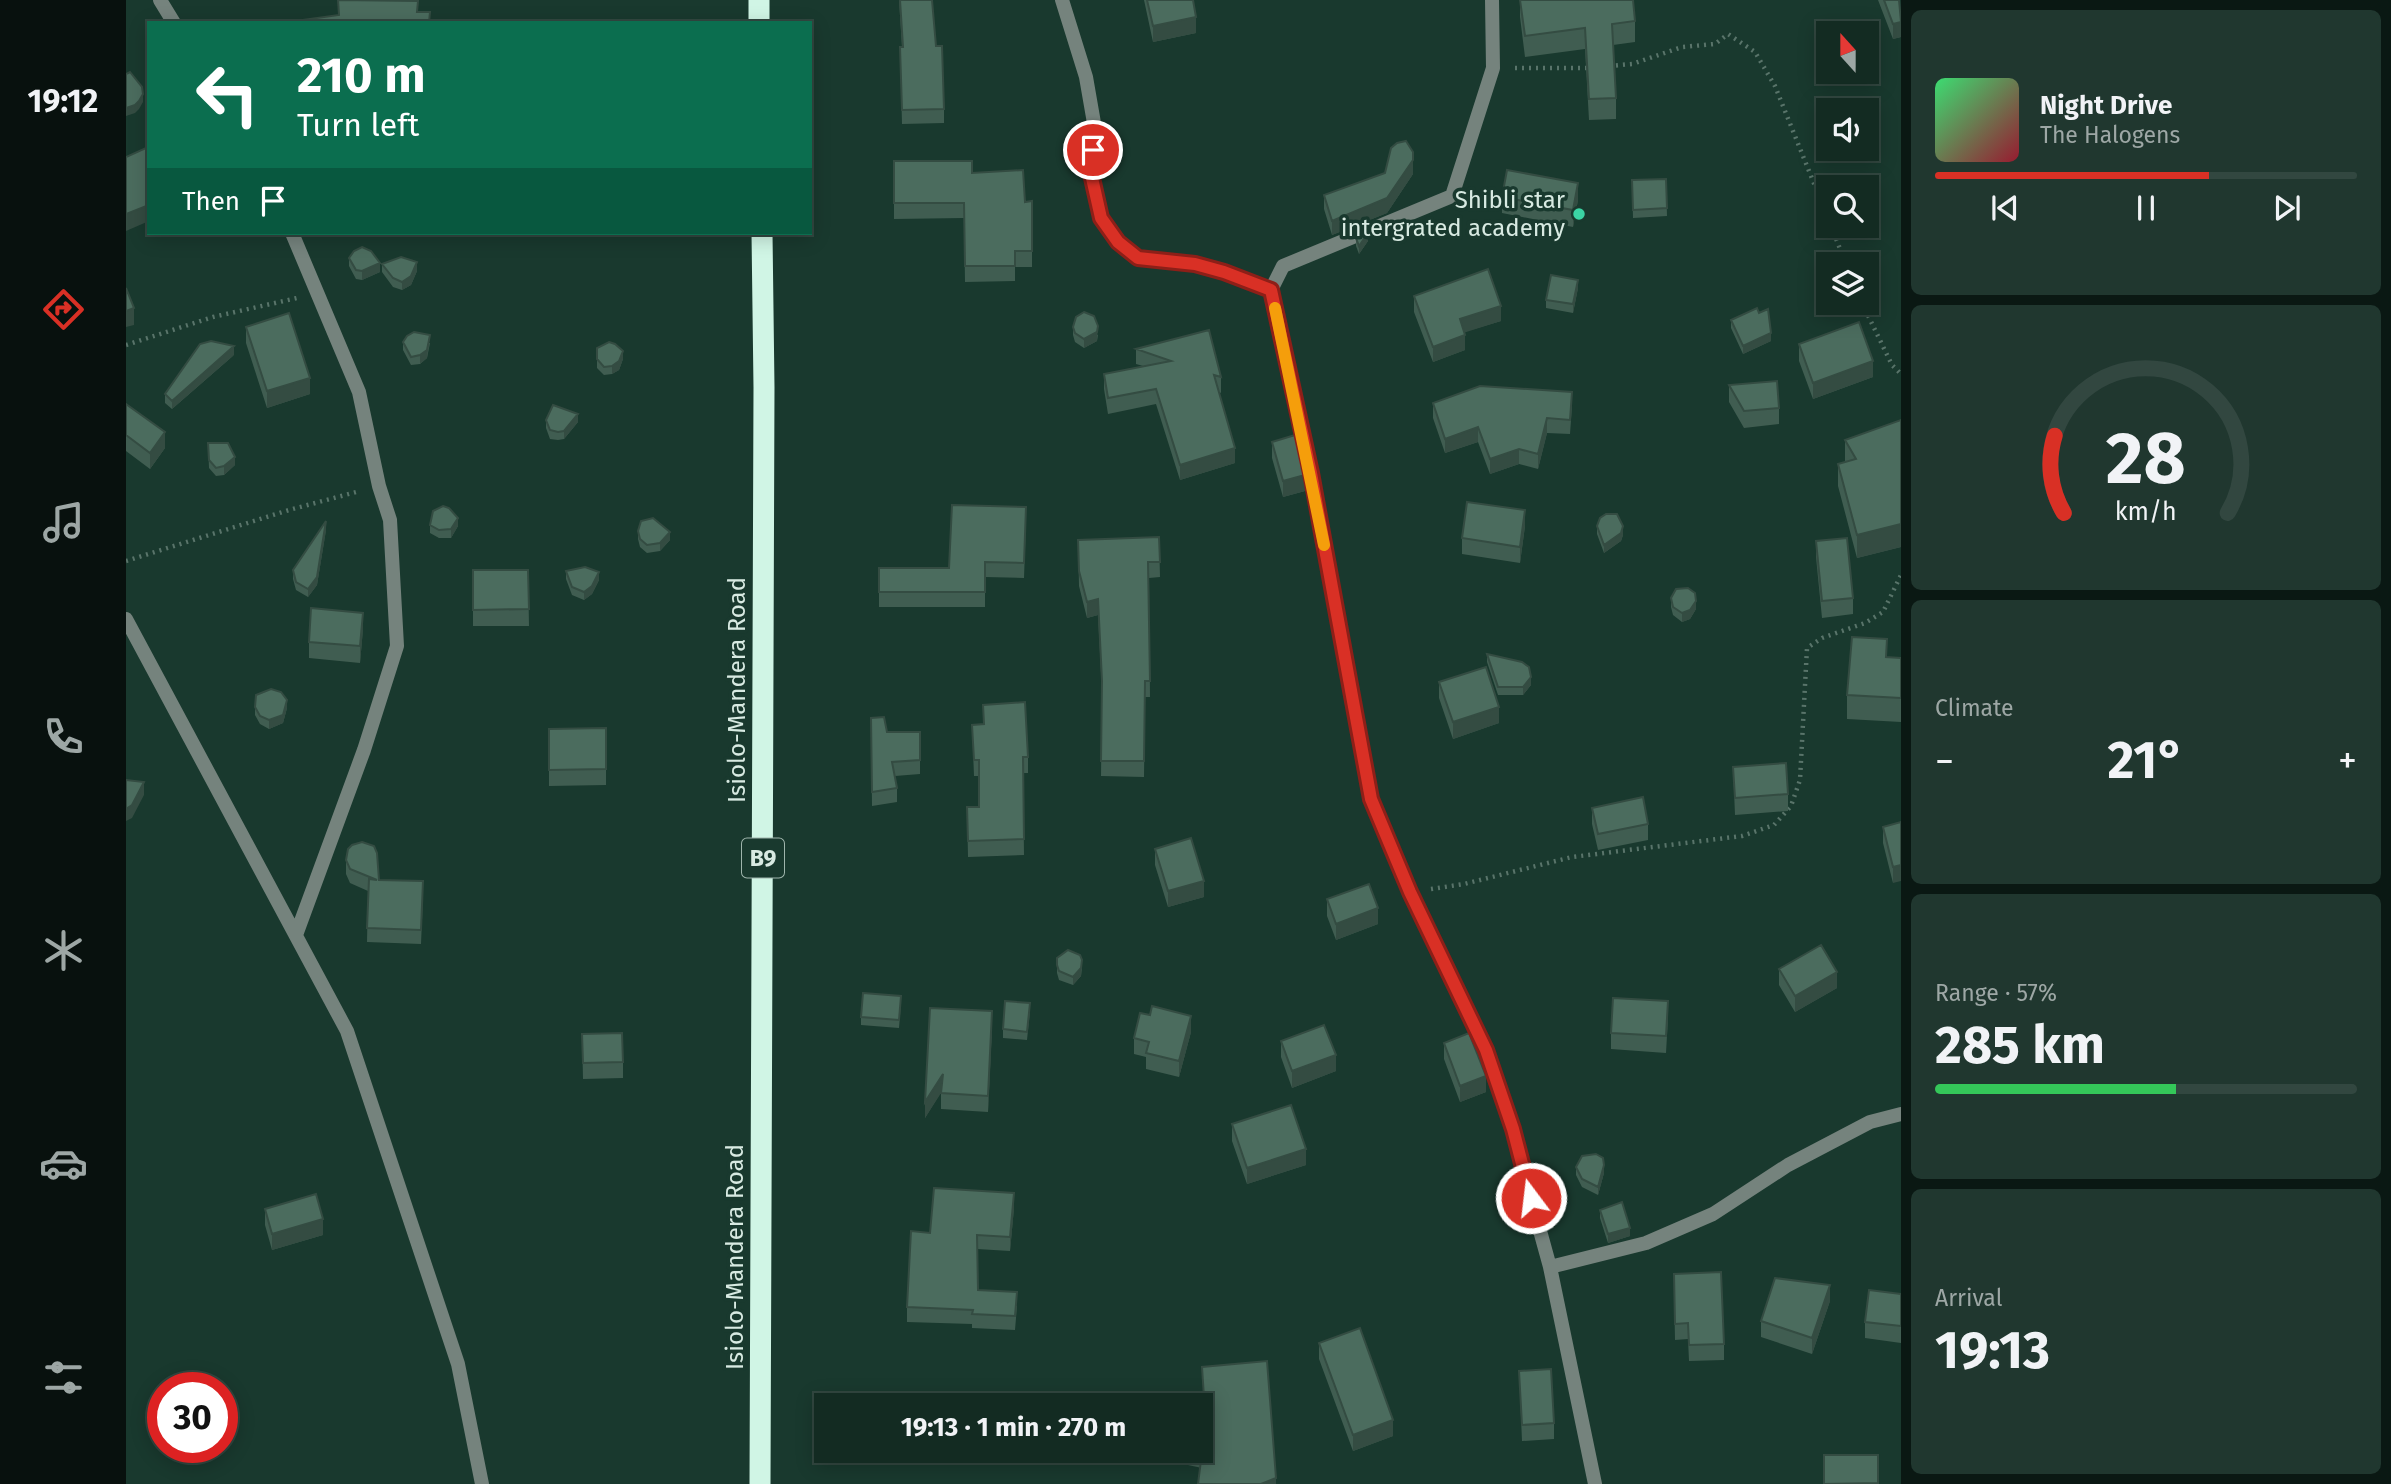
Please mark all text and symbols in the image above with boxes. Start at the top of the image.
north arrow [1816,21,1880,84]
map controls [1816,21,1879,315]
text: 210 m [297,46,426,105]
icon: left [182,49,273,140]
text: 19:12 [28,82,98,120]
text: Night Drive [2040,90,2172,121]
button: sound [1816,98,1879,161]
text: Turn left [297,106,419,144]
pin [1063,120,1123,180]
text: The Halogens [2040,121,2180,149]
icon: arrive [1074,131,1112,169]
button: search [1816,175,1879,238]
icon: arrive [254,182,292,220]
text: Then [182,186,240,217]
place label: Shibli star intergrated academy [1341,186,1566,242]
icon: previous [1986,189,2024,227]
icon: pause [2127,189,2165,227]
icon: next [2268,189,2306,227]
marker: Shibli star intergrated academy [1571,206,1587,222]
button: layers [1816,252,1879,315]
icon: directions [39,285,88,334]
text: 28 [2106,416,2186,503]
text: km/h [2115,497,2177,527]
icon: music [39,498,88,547]
street label: Isiolo-Mandera Road [723,577,751,803]
text: Climate [1935,694,2014,722]
icon: phone [39,712,88,761]
text: 21° [2108,729,2185,792]
text: − [1935,738,1954,784]
text: + [2338,738,2357,784]
road number: B9 [742,838,784,878]
icon: climate [39,926,88,975]
text: Range · 57% [1935,979,2057,1007]
text: 285 km [1935,1014,2105,1077]
icon: car [39,1139,88,1188]
street label: Isiolo-Mandera Road [721,1144,749,1370]
position arrow [1494,1161,1568,1235]
text: Arrival [1935,1284,2002,1312]
text: 19:13 [1935,1319,2050,1382]
icon: filters [39,1353,88,1402]
speed limit sign: 30 [147,1372,238,1463]
text: 19:13 · 1 min · 270 m [901,1412,1126,1443]

